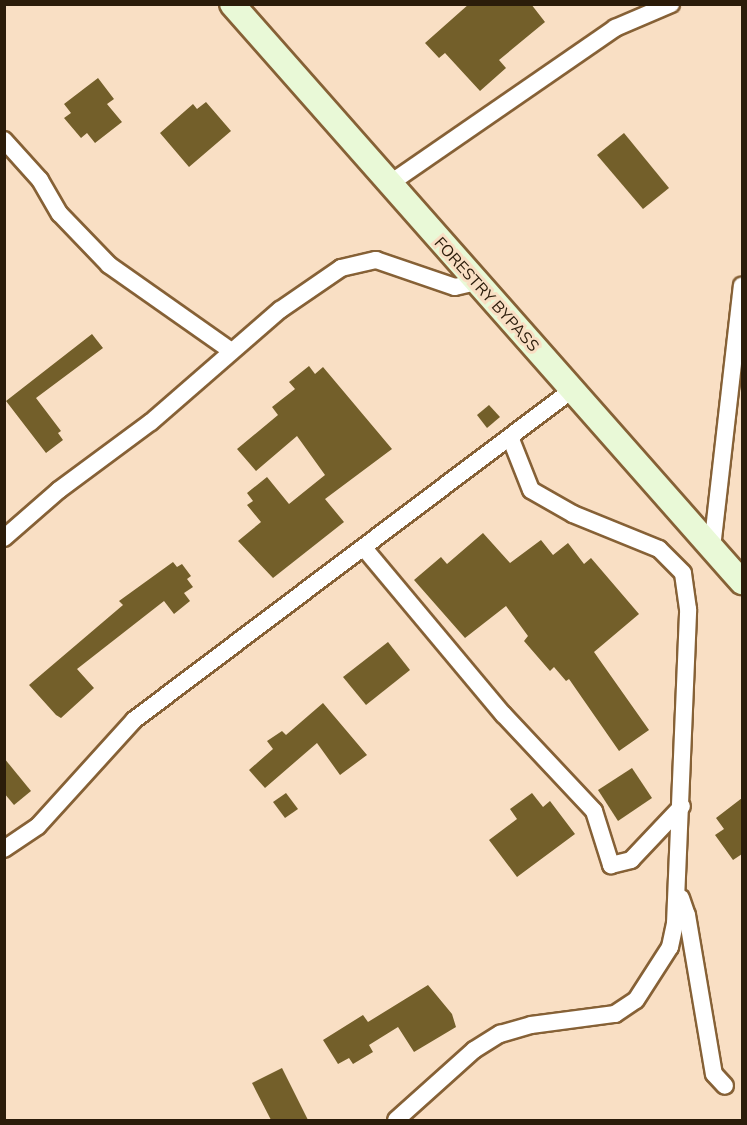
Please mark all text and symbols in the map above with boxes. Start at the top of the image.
street label: FORESTRY BYPASS [431,233,543,355]

